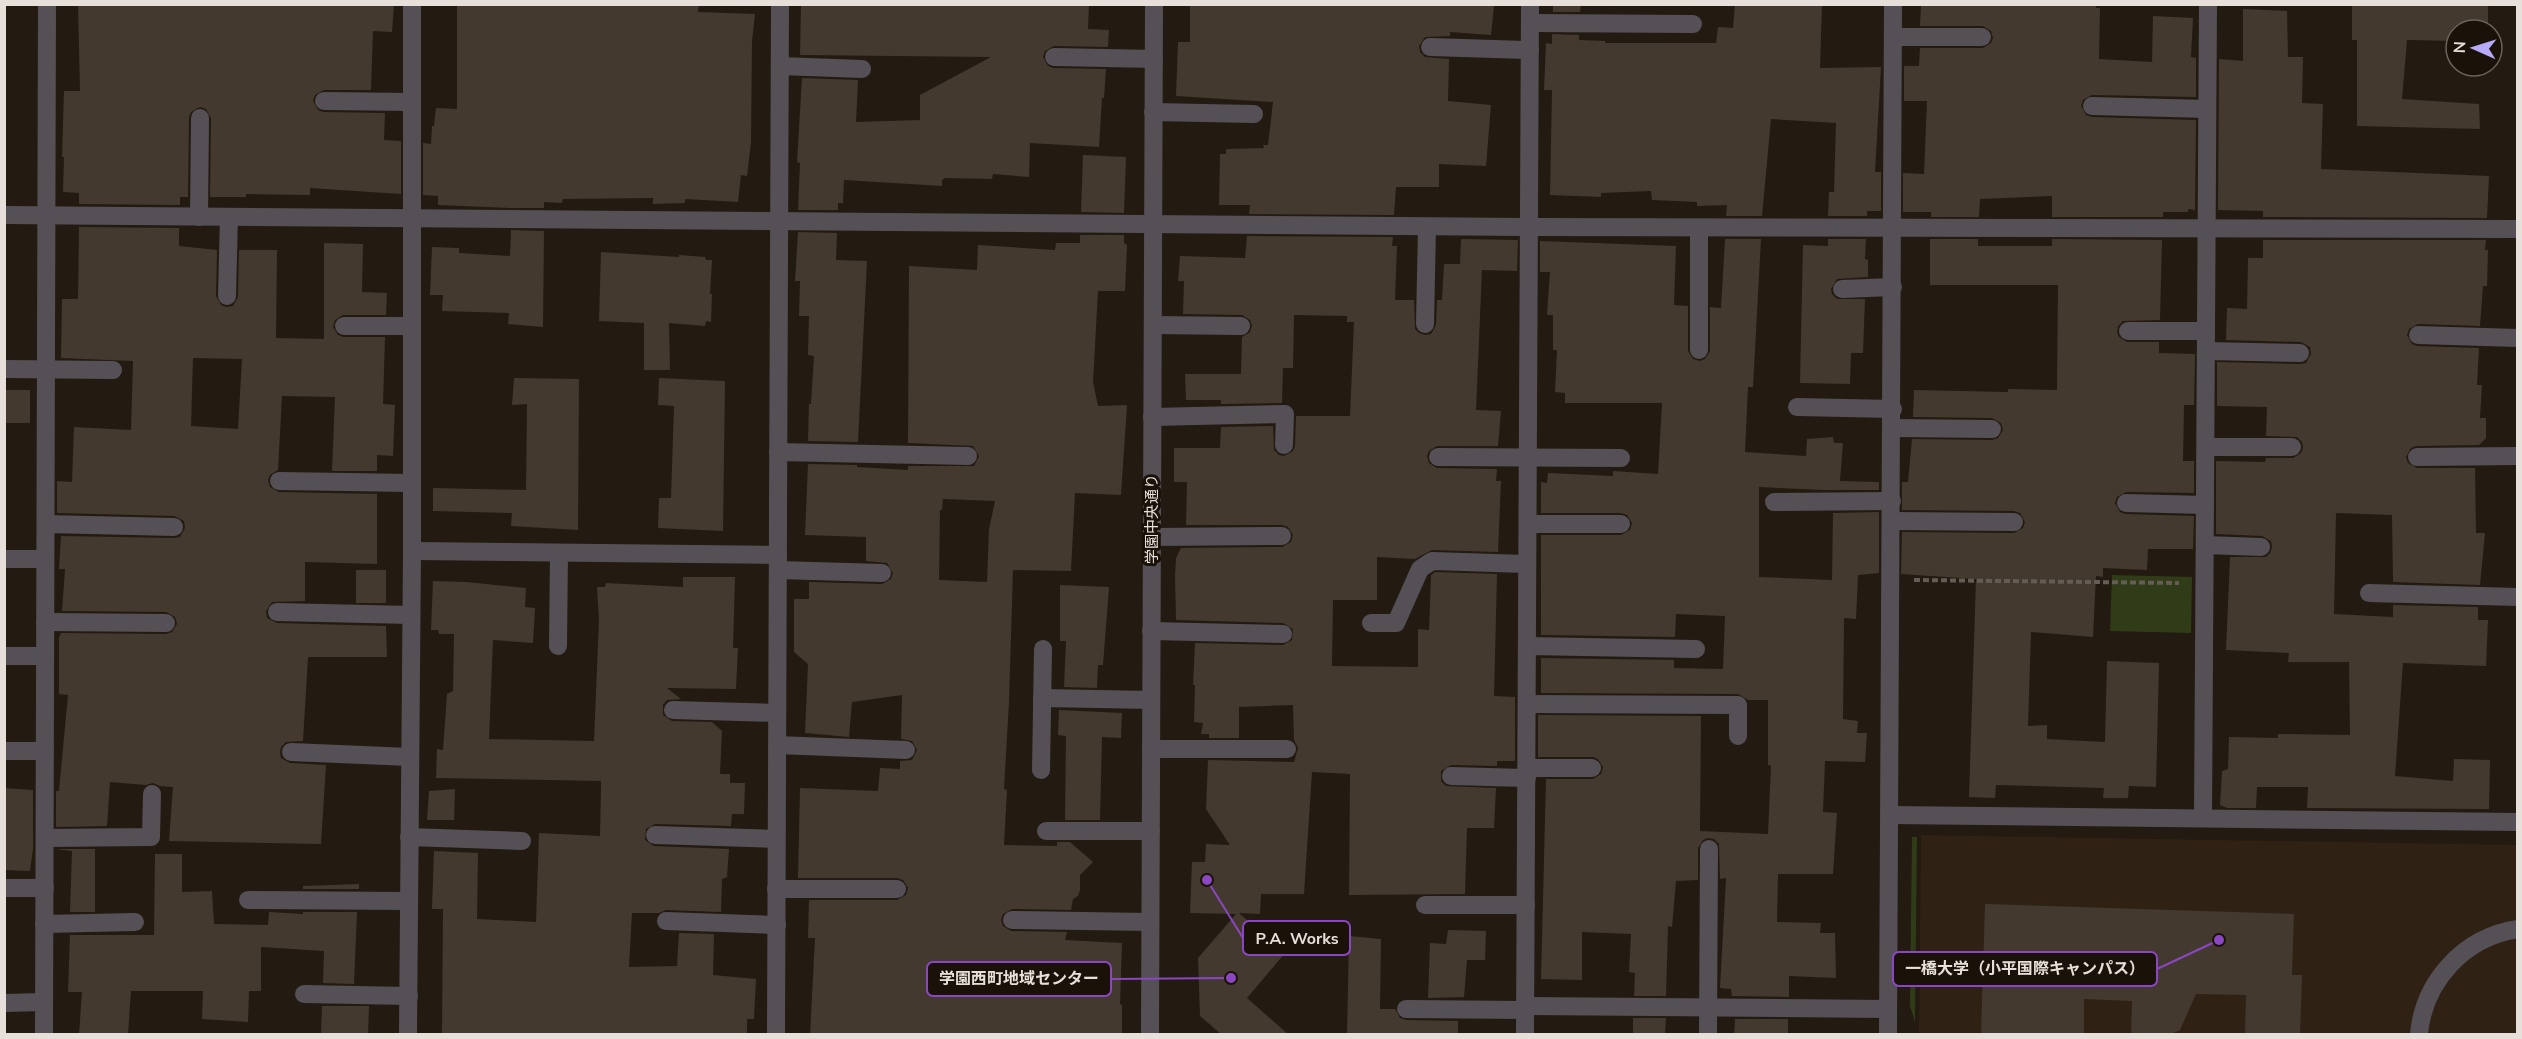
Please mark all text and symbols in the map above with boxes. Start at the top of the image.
north arrow [2444,18,2504,78]
text: N [2449,41,2471,54]
street label: 学園中央通り [1142,474,1162,564]
callout: P.A. Works [1243,921,1350,955]
text: P.A. Works [1256,928,1339,950]
callout: 一橋大学（小平国際キャンパス） [1893,952,2157,986]
text: 一橋大学（小平国際キャンパス） [1905,958,2145,980]
callout: 学園西町地域センター [927,962,1111,996]
text: 学園西町地域センター [939,968,1099,990]

